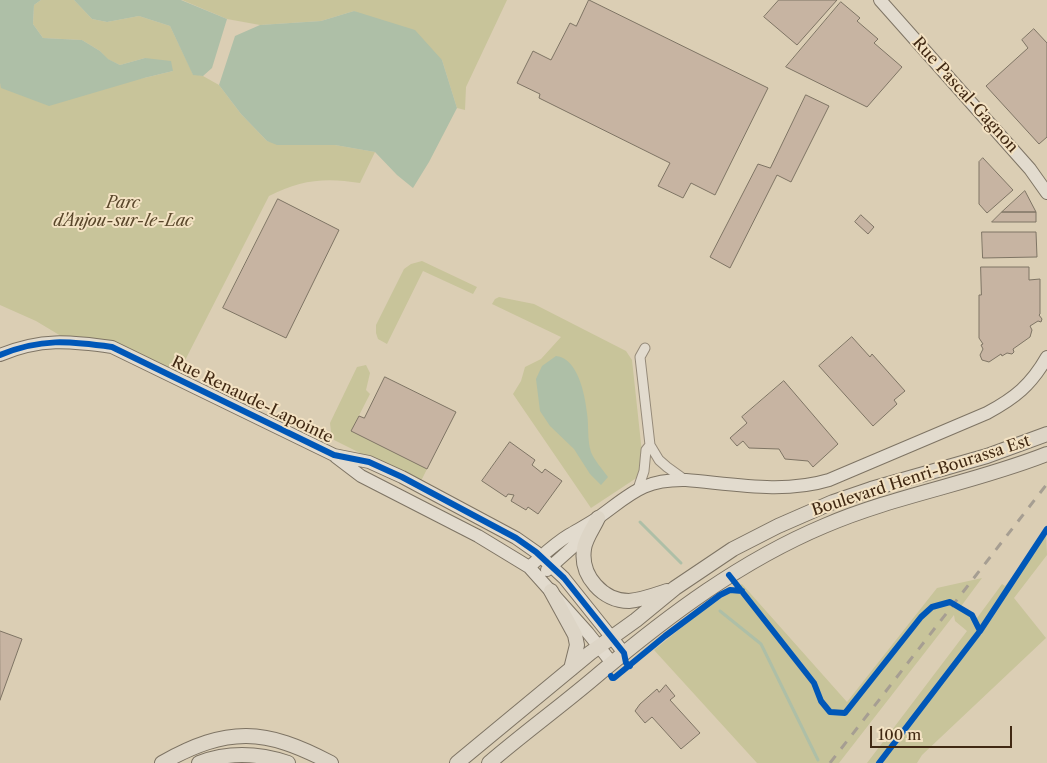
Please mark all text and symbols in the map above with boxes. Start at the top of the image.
street label: Rue Pascal-Gagnon [908,33,1022,157]
park label: Parc d'Anjou-sur-le-Lac [53,193,193,231]
street label: Rue Renaude-Lapointe [168,352,336,448]
street label: Boulevard Henri-Bourassa Est [809,432,1033,520]
scale bar [872,716,1014,748]
text: 100 m [878,725,921,744]

